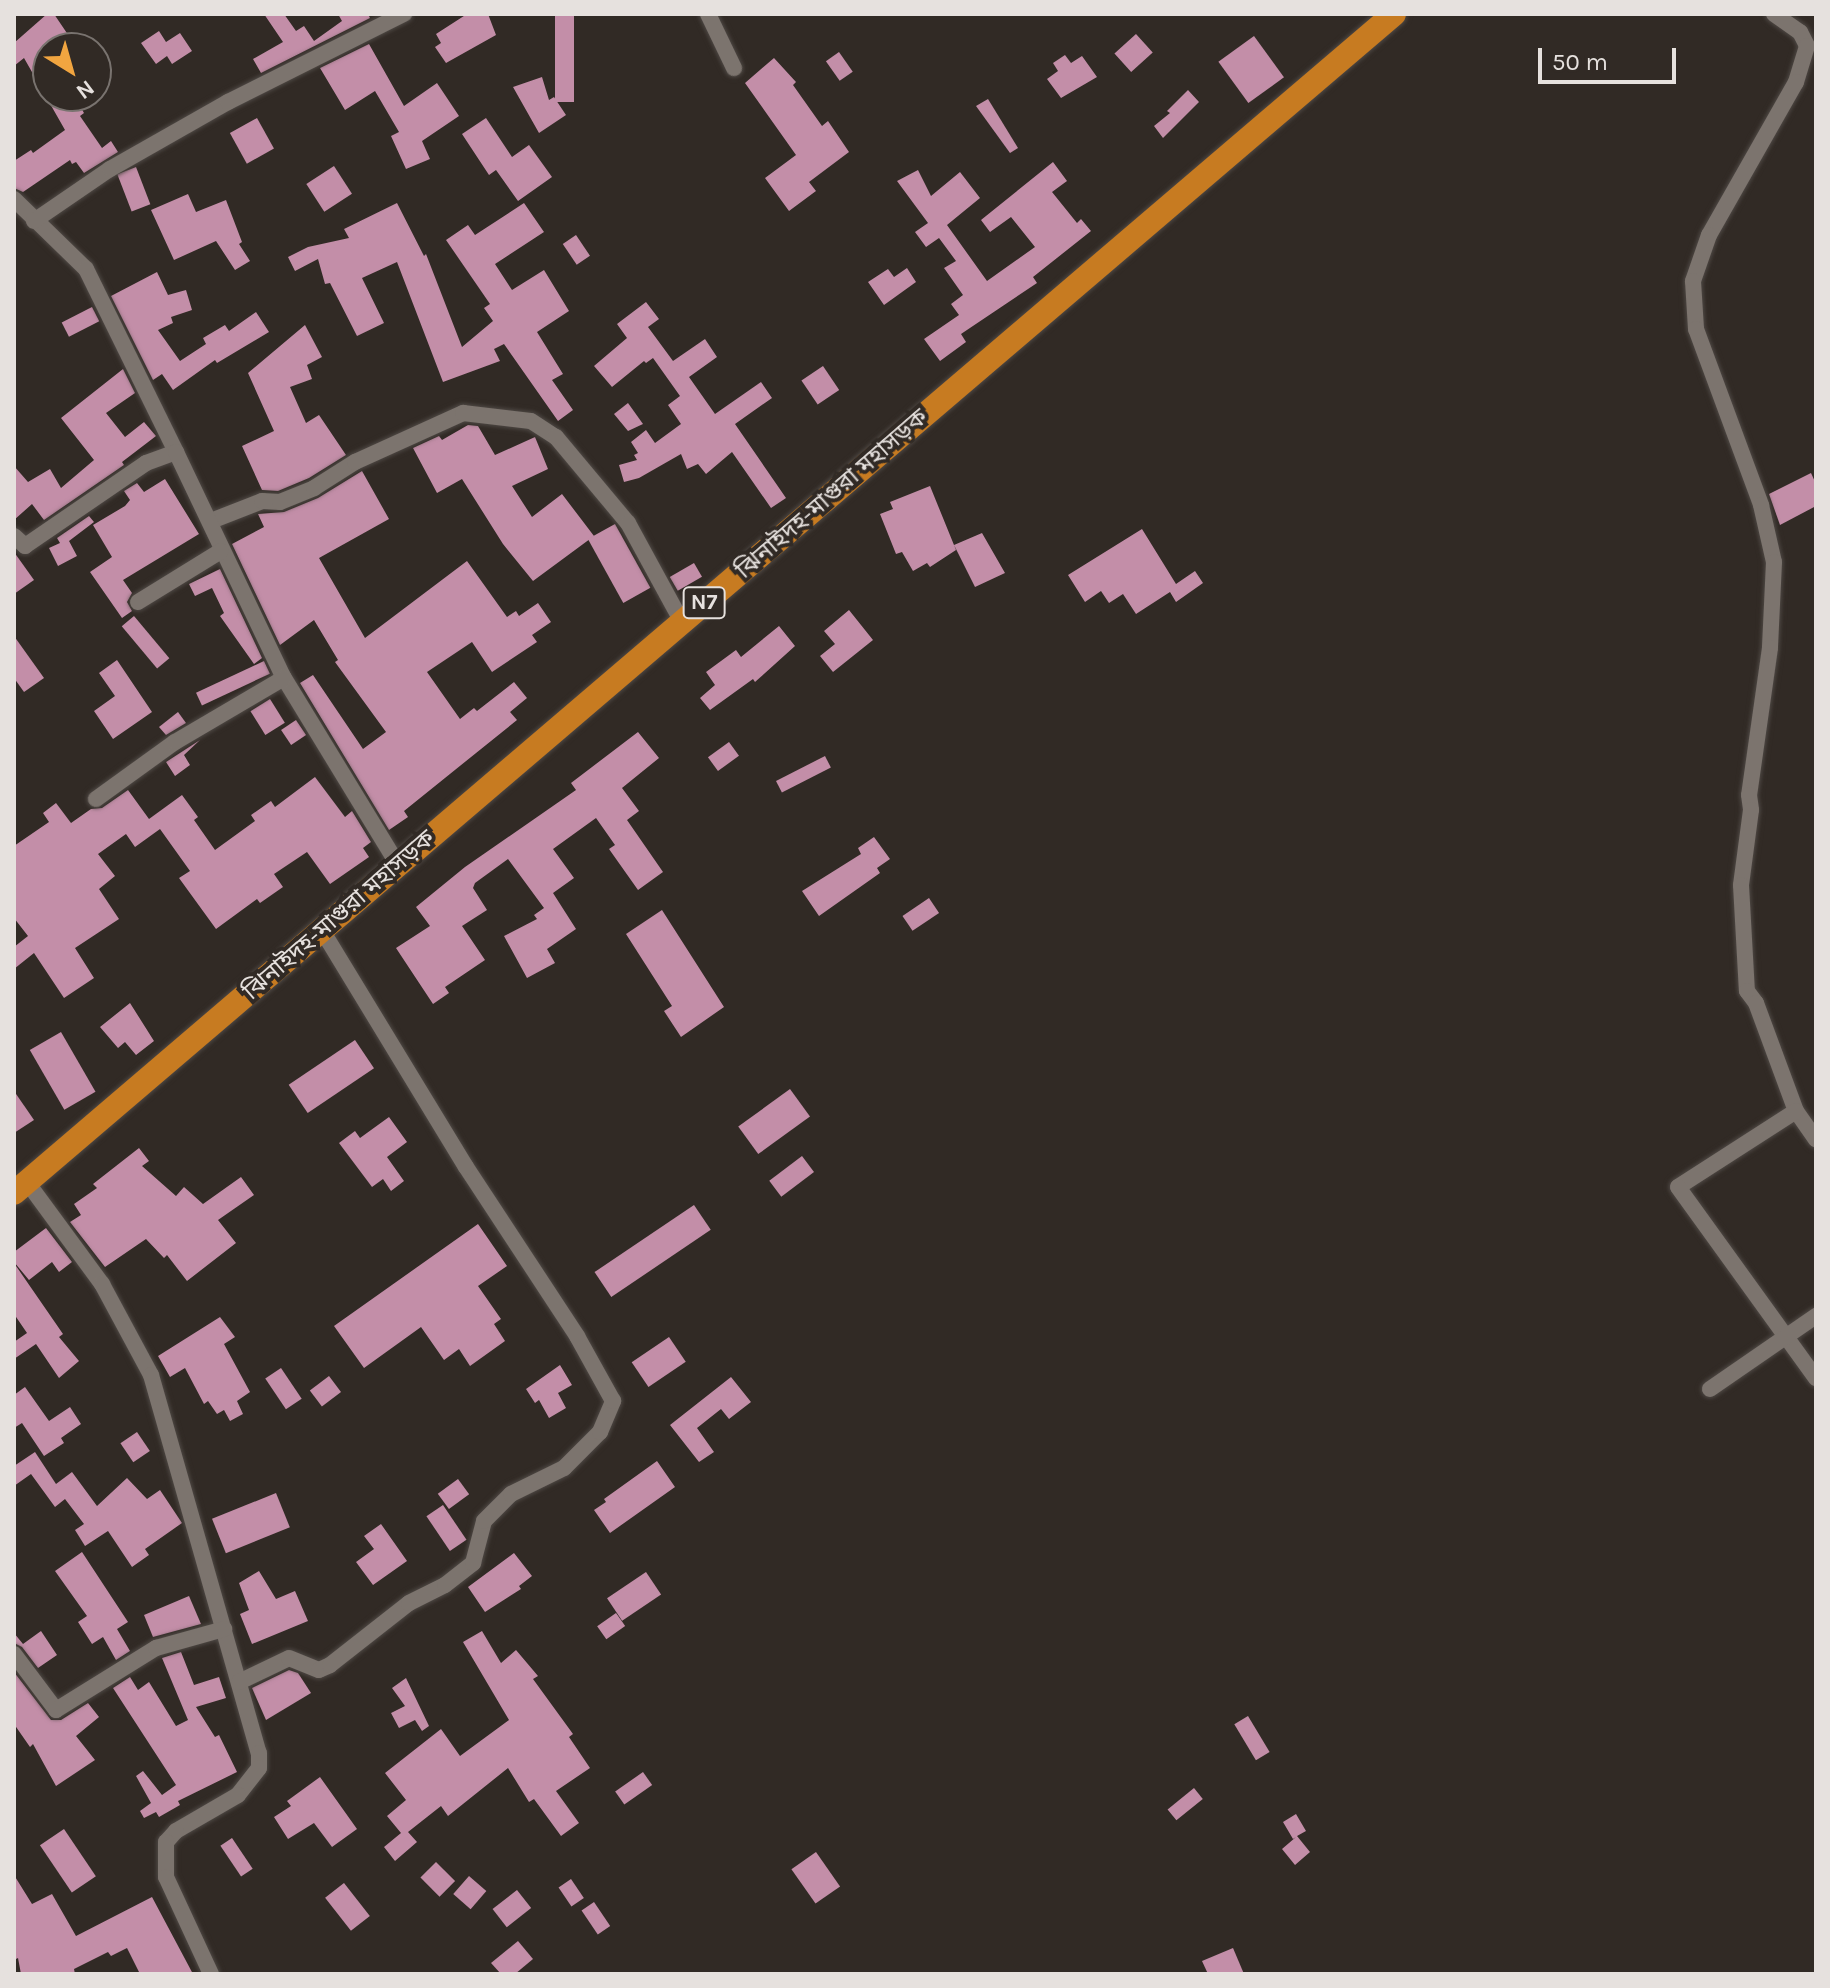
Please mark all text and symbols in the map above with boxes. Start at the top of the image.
north arrow [32,32,112,112]
scale bar [1542,32,1680,82]
text: 50 m [1552,48,1608,76]
text: N [71,74,99,105]
street label: ঝিনাইদহ-মাগুরা মহাসড়ক [730,403,934,585]
road number: N7 [682,585,726,621]
street label: ঝিনাইদহ-মাগুরা মহাসড়ক [237,824,441,1006]

